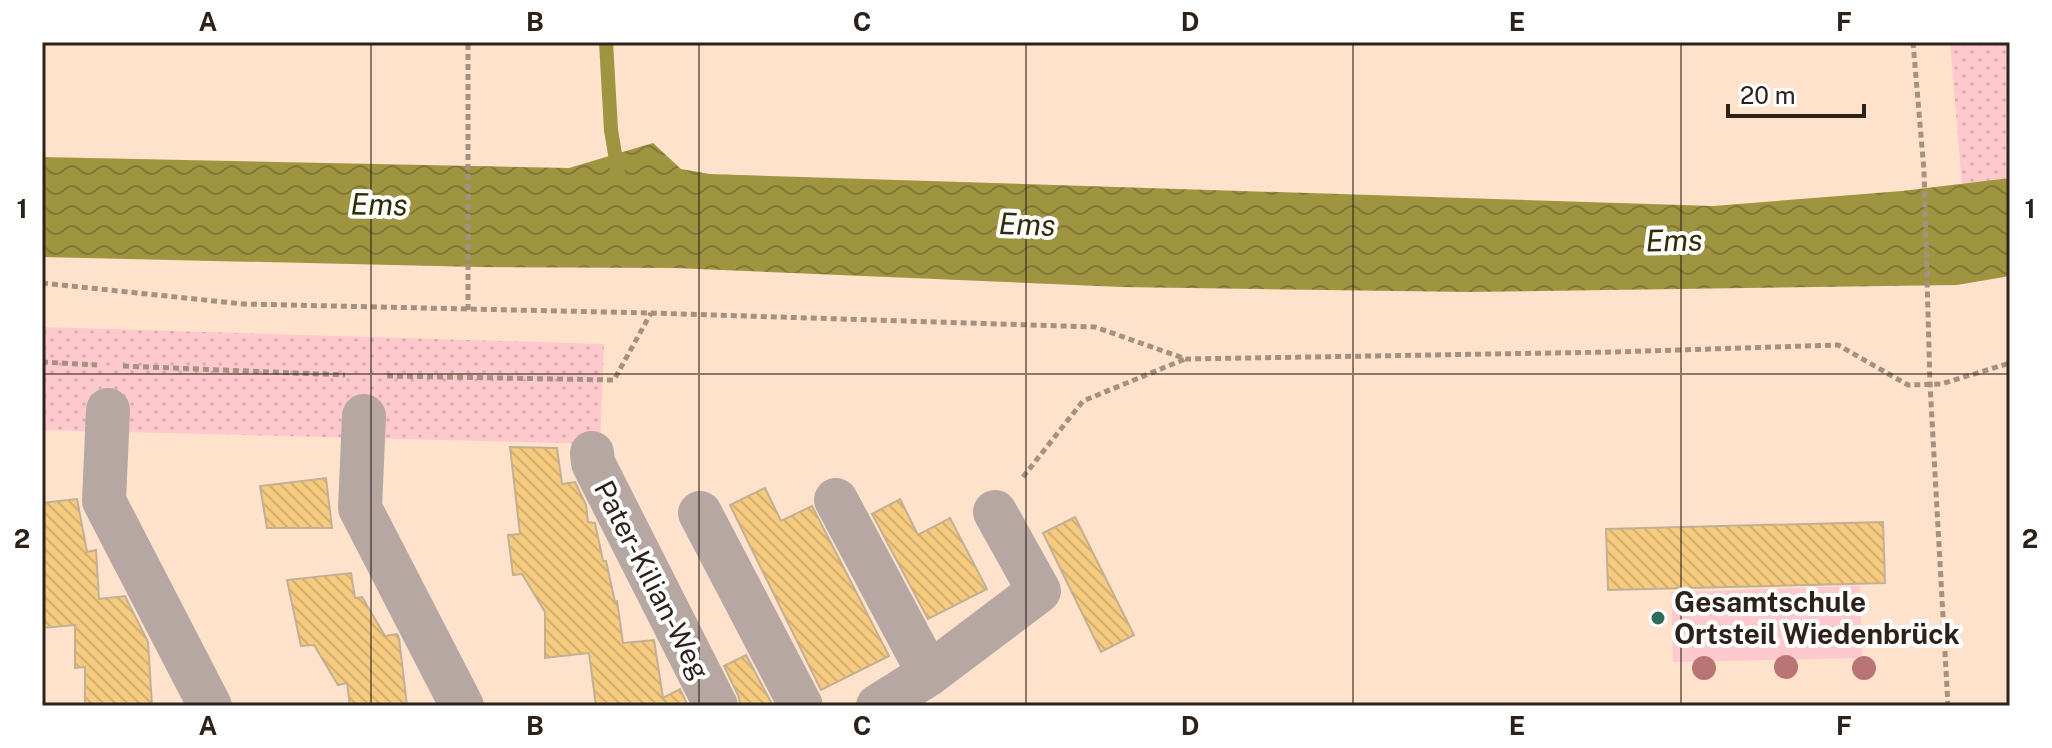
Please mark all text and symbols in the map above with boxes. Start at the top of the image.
text: A [199,6,218,37]
text: B [526,6,544,37]
text: C [853,6,871,37]
text: D [1181,6,1199,37]
text: E [1509,6,1525,37]
text: F [1836,6,1852,37]
scale bar [1728,68,1864,118]
text: 20 m [1740,81,1796,109]
water label: Ems [350,186,408,222]
text: 1 [16,193,28,224]
text: 1 [2024,193,2036,224]
water label: Ems [998,205,1056,243]
water label: Ems [1645,222,1703,258]
street label: Pater-Kilian-Weg [588,475,717,685]
text: 2 [14,523,30,554]
text: 2 [2022,523,2038,554]
place label: Gesamtschule Ortsteil Wiedenbrück [1674,585,1960,650]
marker: Gesamtschule Ortsteil Wiedenbrück [1649,609,1667,627]
text: A [199,710,218,741]
text: B [526,710,544,741]
text: C [853,710,871,741]
text: D [1181,710,1199,741]
text: E [1509,710,1525,741]
text: F [1836,710,1852,741]

